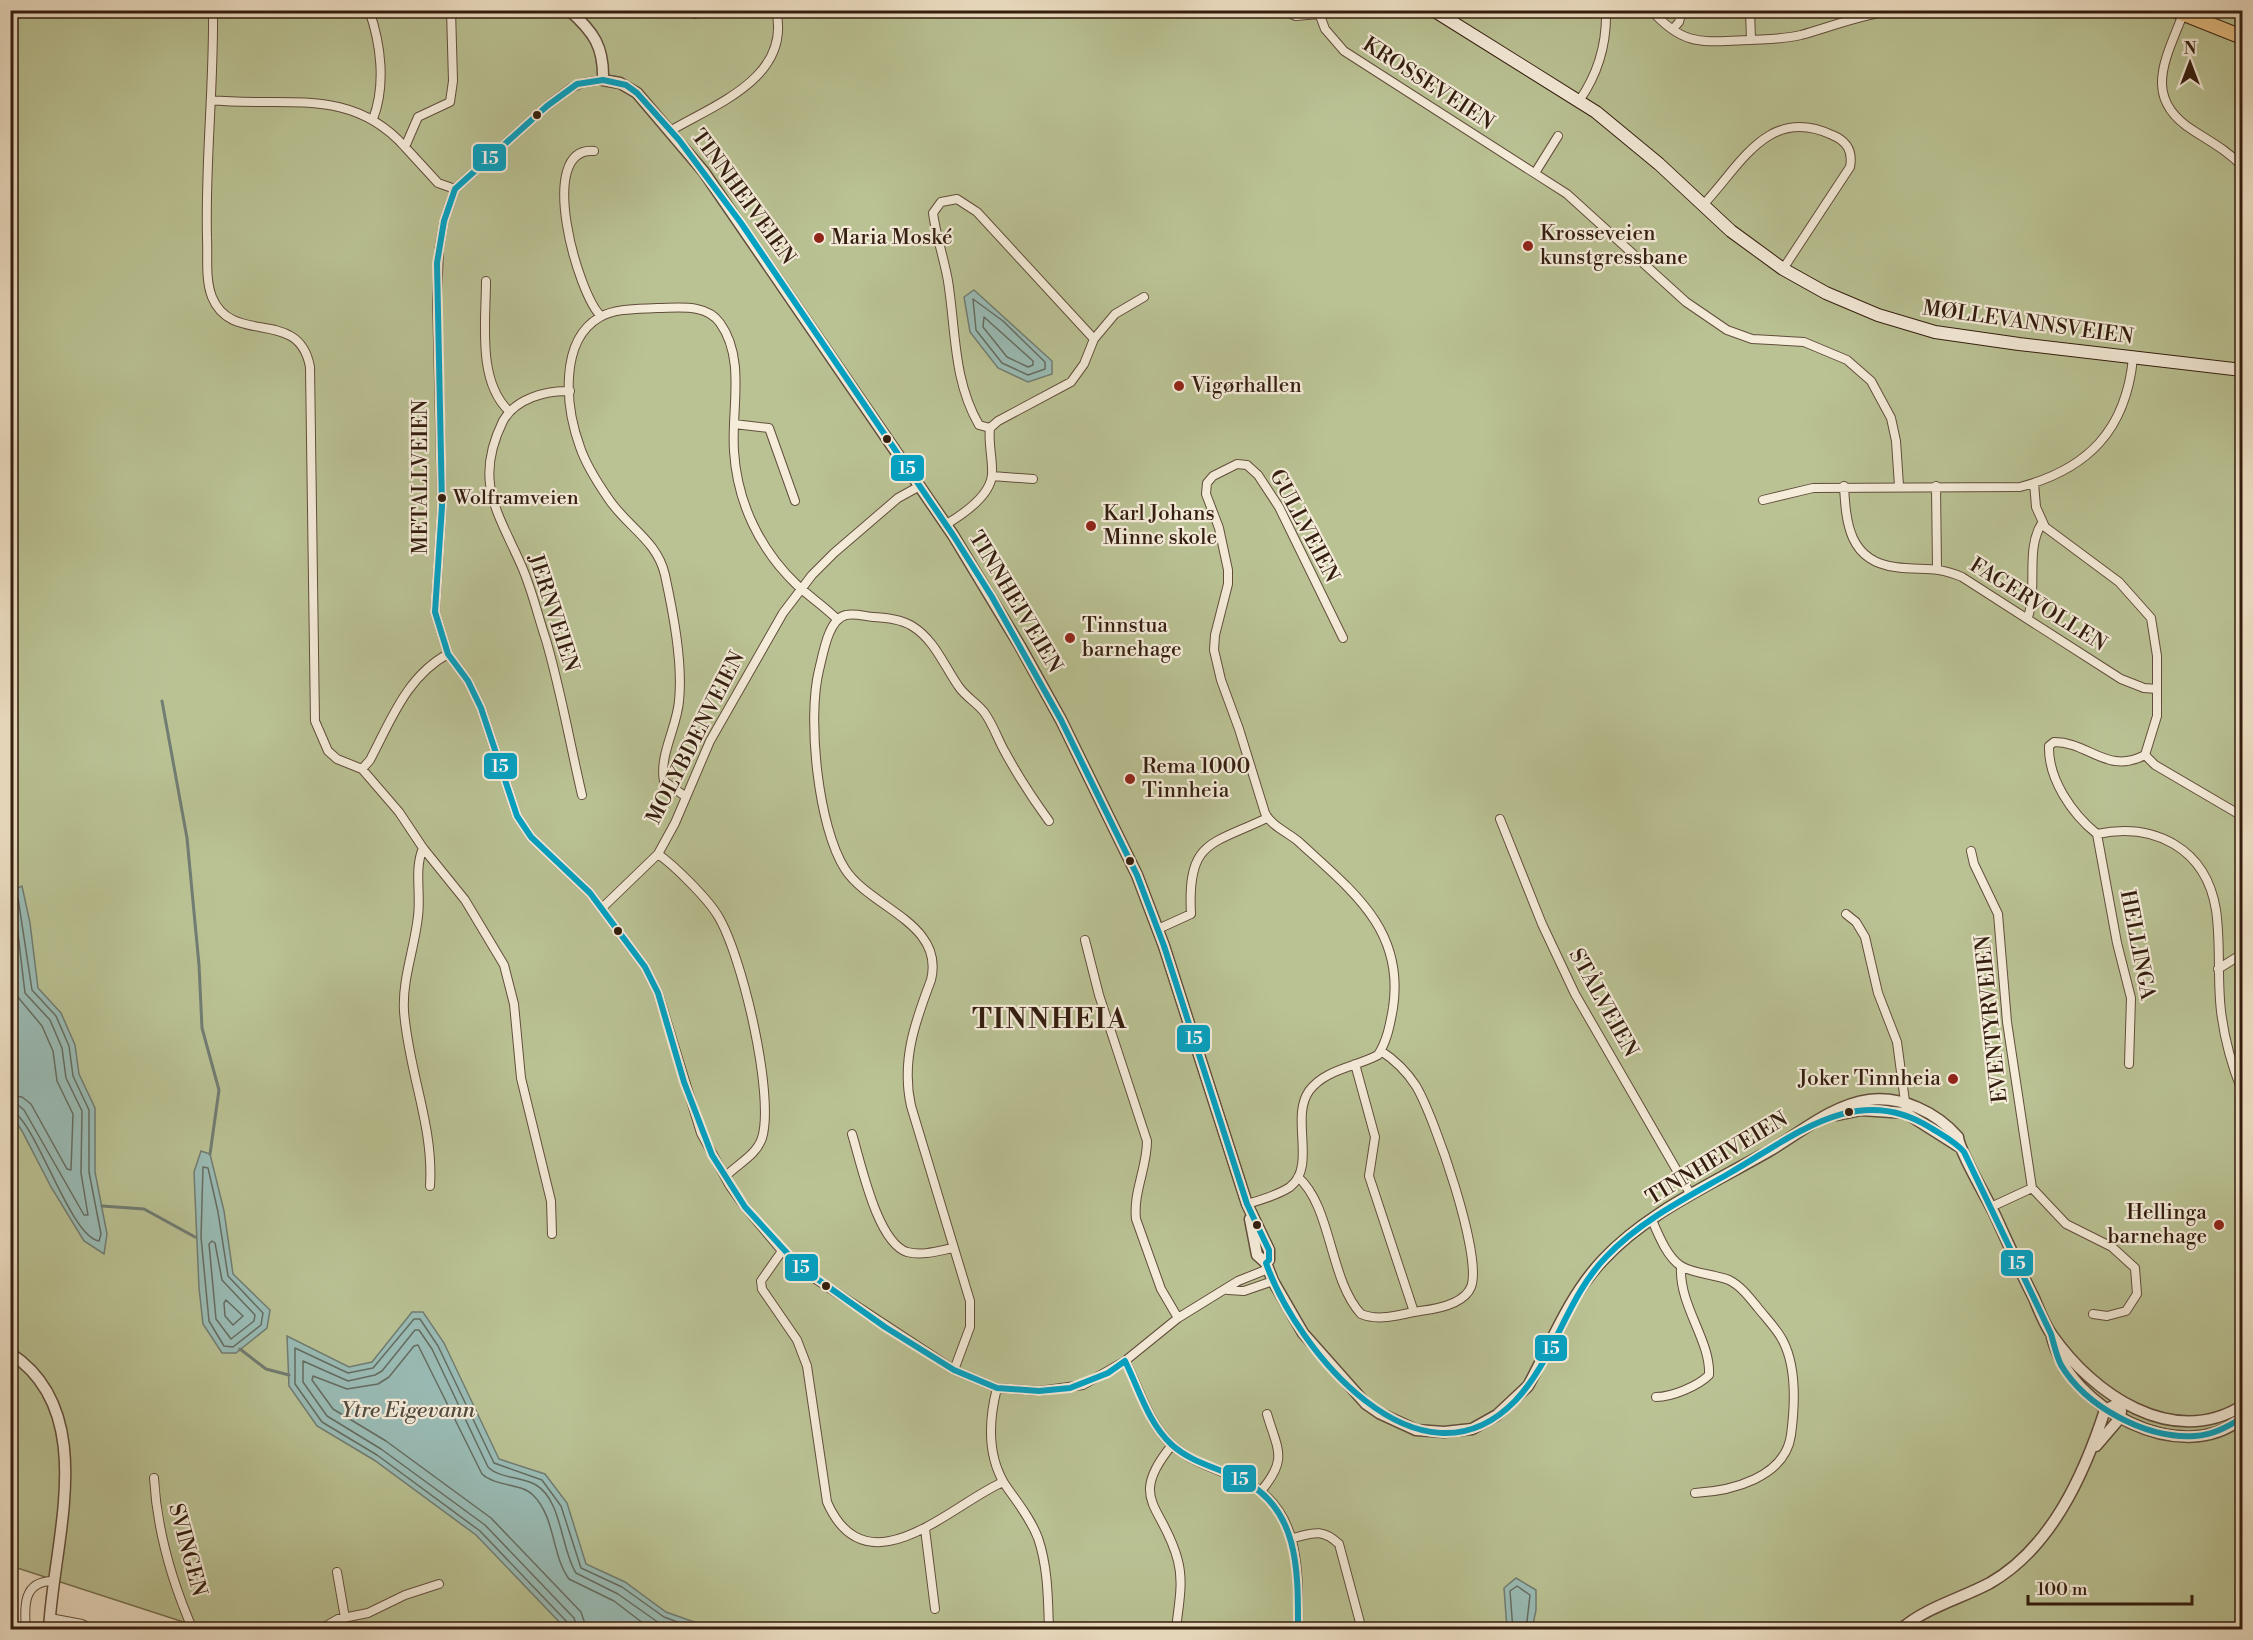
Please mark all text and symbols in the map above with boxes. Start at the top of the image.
street label: KROSSEVEIEN [1357,32,1499,136]
north arrow [2160,33,2220,93]
text: N [2184,39,2197,59]
unlabelled marker [531,109,543,121]
street label: TINNHEIVEIEN [685,124,801,270]
line badge: 15 [472,143,507,172]
text: 15 [481,149,499,169]
place label: Krosseveien kunstgressbane [1540,221,1688,271]
place label: Maria Moské [831,225,953,251]
marker: Maria Moské [812,231,826,245]
marker: Krosseveien kunstgressbane [1521,239,1535,253]
street label: MØLLEVANNSVEIEN [1921,295,2135,351]
place label: Vigørhallen [1190,373,1302,399]
marker: Vigørhallen [1172,379,1186,393]
street label: METALLVEIEN [408,399,434,554]
unlabelled marker [881,433,893,445]
line badge: 15 [890,454,925,482]
text: 15 [898,459,916,479]
street label: GULLVEIEN [1263,465,1345,587]
place label: Wolframveien [452,486,579,511]
marker: Wolframveien [436,492,448,504]
place label: Karl Johans Minne skole [1103,501,1217,551]
marker: Karl Johans Minne skole [1084,519,1098,533]
street label: TINNHEIVEIEN [962,526,1068,678]
street label: JERNVEIEN [521,550,584,675]
street label: FAGERVOLLEN [1965,552,2112,658]
place label: Tinnstua barnehage [1082,613,1182,663]
marker: Tinnstua barnehage [1063,631,1077,645]
street label: MOLYBDENVEIEN [641,647,751,829]
line badge: 15 [483,752,518,780]
place label: Rema 1000 Tinnheia [1142,754,1250,804]
text: 15 [491,757,509,777]
marker: Rema 1000 Tinnheia [1123,772,1137,786]
unlabelled marker [1124,855,1136,867]
street label: HELLINGA [2114,888,2161,1003]
unlabelled marker [612,925,624,937]
street label: EVENTYRVEIEN [1970,934,2014,1104]
street label: STÅLVEIEN [1563,943,1645,1062]
district label: TINNHEIA [972,1003,1128,1037]
line badge: 15 [1176,1024,1211,1053]
text: 15 [1185,1029,1203,1049]
place label: Joker Tinnheia [1797,1066,1941,1092]
marker: Joker Tinnheia [1946,1072,1960,1086]
street label: TINNHEIVEIEN [1641,1106,1793,1212]
unlabelled marker [1843,1106,1855,1118]
place label: Hellinga barnehage [2108,1200,2207,1250]
marker: Hellinga barnehage [2212,1218,2226,1232]
unlabelled marker [1251,1219,1263,1231]
line badge: 15 [2000,1249,2034,1277]
line badge: 15 [784,1253,819,1282]
text: 15 [2008,1254,2026,1274]
text: 15 [792,1258,810,1278]
unlabelled marker [820,1280,832,1292]
line badge: 15 [1534,1334,1568,1362]
text: 15 [1542,1339,1560,1359]
water label: Ytre Eigevann [341,1397,476,1424]
line badge: 15 [1222,1464,1257,1493]
text: 15 [1231,1470,1249,1490]
street label: SVINGEN [162,1501,212,1600]
scale bar [2028,1568,2192,1606]
text: 100 m [2037,1578,2088,1601]

